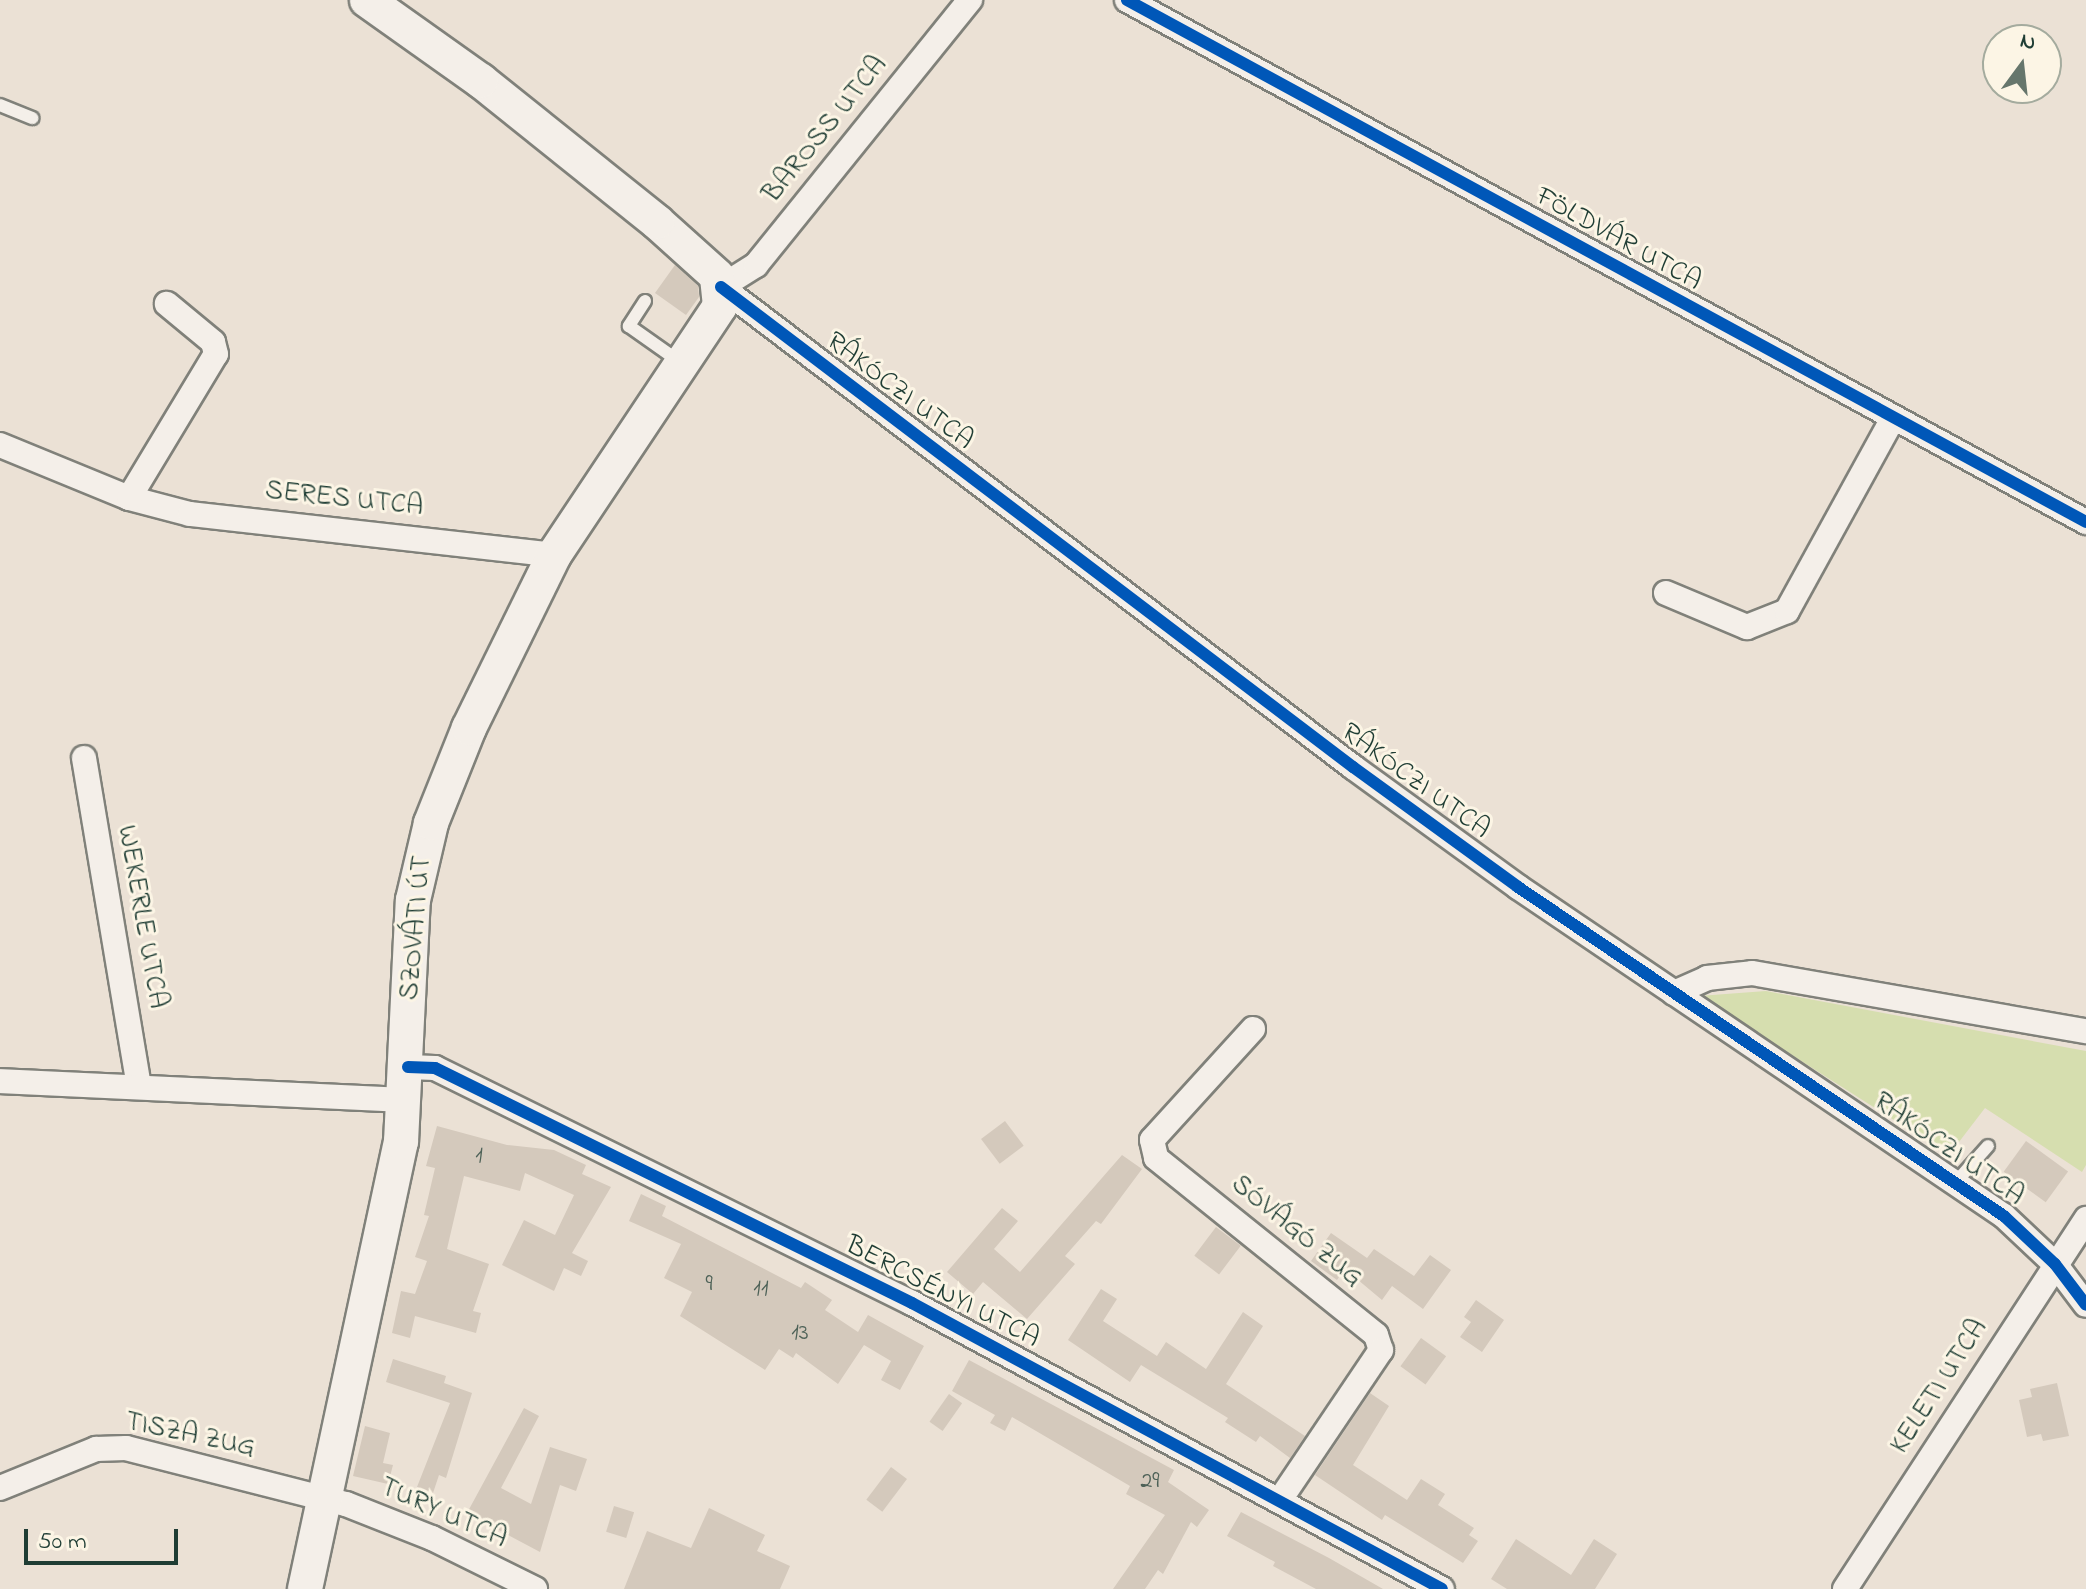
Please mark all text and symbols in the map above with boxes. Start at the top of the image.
north arrow [1982,24,2062,104]
text: N [2016,25,2039,60]
street label: BAROSS UTCA [756,50,896,210]
street label: FÖLDVÁR UTCA [1529,181,1707,299]
street label: RÁKÓCZI UTCA [819,326,979,458]
street label: SERES UTCA [263,475,425,525]
street label: RÁKÓCZI UTCA [1334,717,1496,847]
street label: WEKERLE UTCA [108,823,174,1011]
street label: SZOVÁTI ÚT [394,854,440,1002]
street label: RÁKÓCZI UTCA [1866,1086,2030,1214]
house number: 1 [475,1143,483,1171]
street label: SÓVÁGÓ ZUG [1223,1169,1369,1295]
street label: BERCSÉNYI UTCA [839,1230,1045,1356]
house number: 9 [705,1271,713,1299]
house number: 11 [753,1276,769,1304]
street label: KELETI UTCA [1884,1313,1996,1461]
house number: 13 [791,1320,809,1348]
street label: TISZA ZUG [122,1406,258,1466]
house number: 29 [1140,1468,1160,1496]
street label: TURY UTCA [374,1471,512,1557]
scale bar [28,1513,182,1563]
text: 50 m [38,1525,87,1560]

